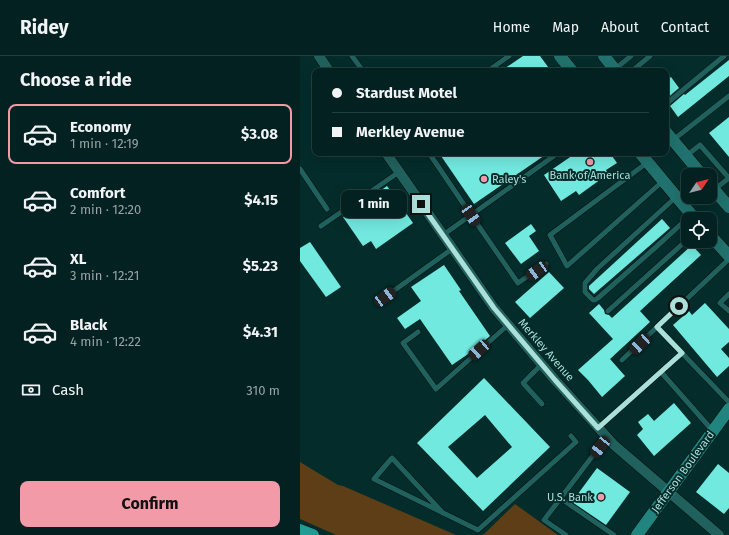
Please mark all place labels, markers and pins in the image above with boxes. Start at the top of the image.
marker: Bank of America [585,157,595,167]
place label: Bank of America [550,169,630,182]
place label: Raley's [492,173,526,186]
marker: Raley's [479,174,489,184]
place label: U.S. Bank [547,491,593,504]
marker: U.S. Bank [596,492,606,502]

